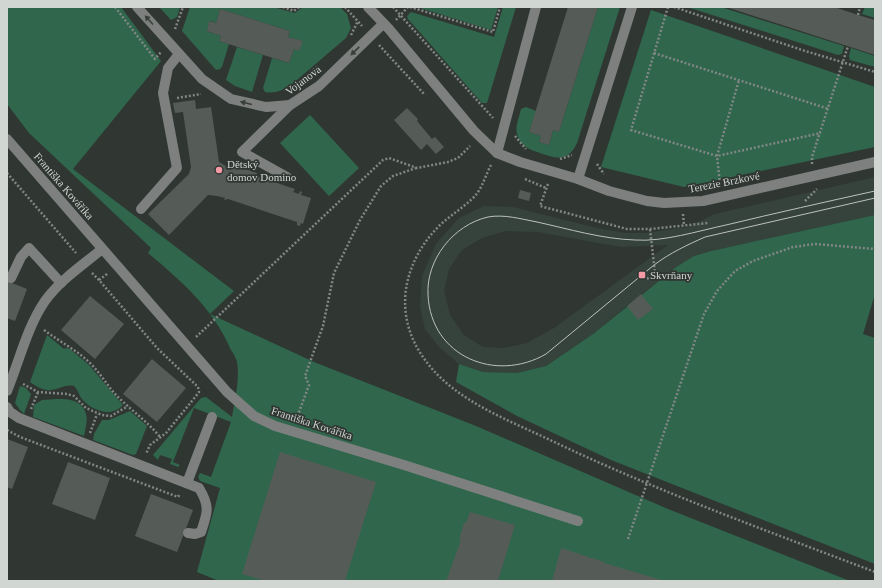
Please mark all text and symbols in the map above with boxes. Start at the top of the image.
one-way arrow [144,15,153,26]
one-way arrow [350,46,360,56]
street label: Vojanova [283,63,323,97]
one-way arrow [239,100,252,106]
street label: Františka Kováříka [32,150,96,222]
place label: Dětský domov Domino [227,158,297,183]
marker: Dětský domov Domino [214,165,224,175]
street label: Terezie Brzkové [687,169,761,195]
place label: Skvrňany [650,269,693,281]
marker: Skvrňany [637,270,647,280]
street label: Františka Kováříka [270,404,354,442]

